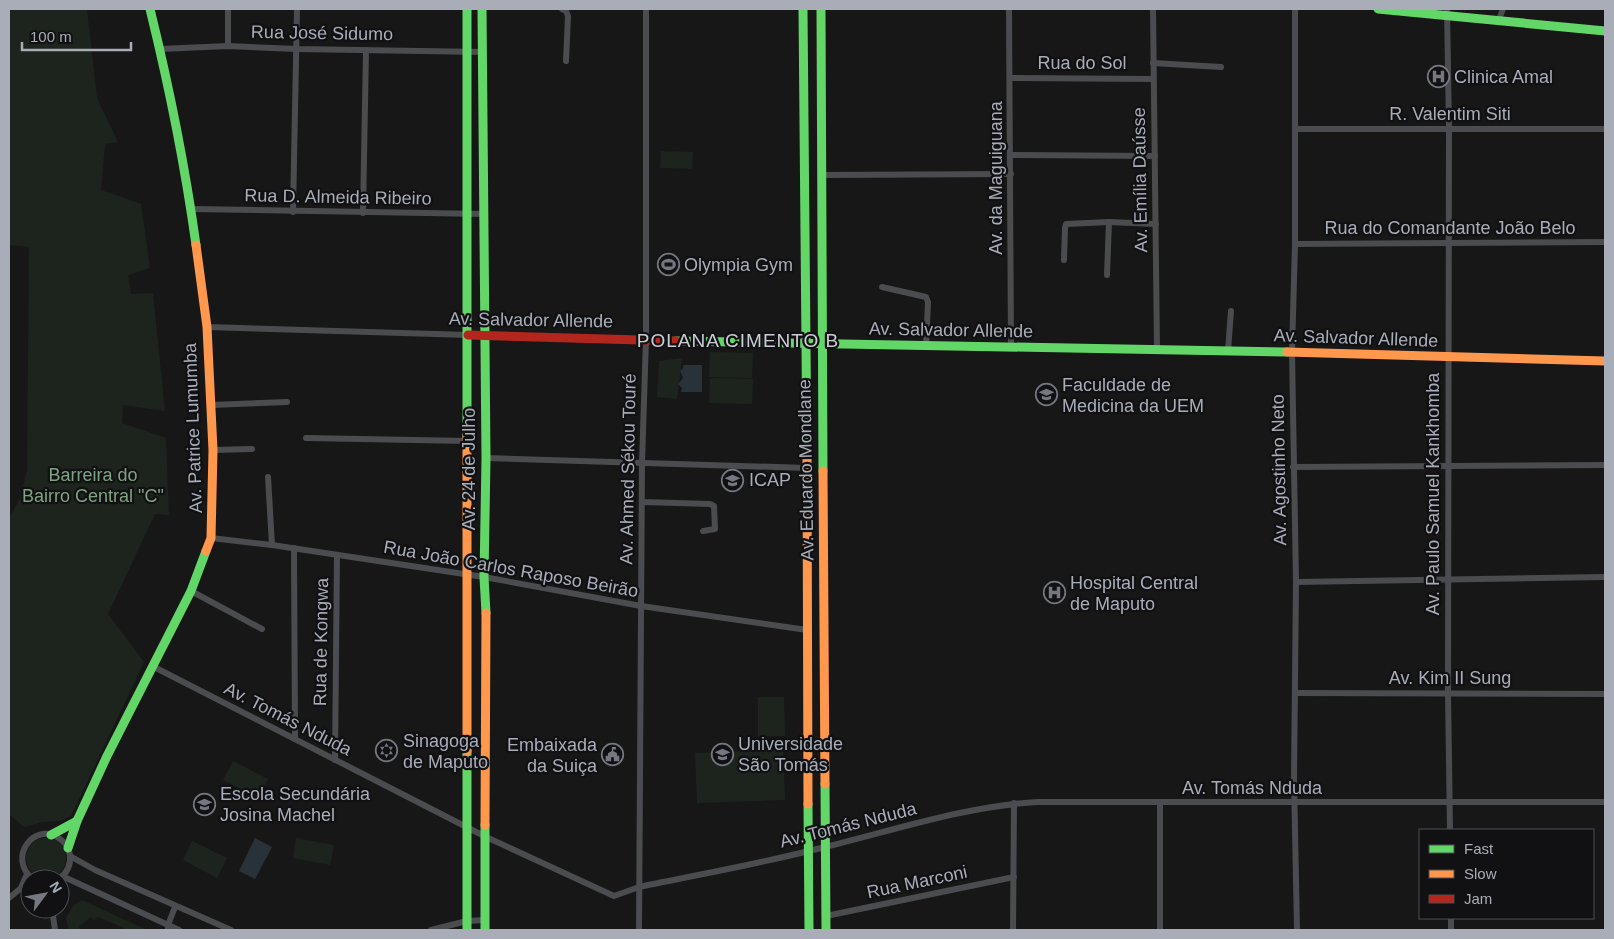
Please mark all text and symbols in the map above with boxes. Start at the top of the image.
scale bar [22,20,131,52]
street label: Rua José Sidumo [251,22,393,44]
text: 100 m [30,28,72,45]
street label: Rua do Sol [1037,53,1127,73]
hospital icon: Clinica Amal [1426,65,1450,89]
place label: Clinica Amal [1454,67,1553,87]
street label: Av. da Maguiguana [986,100,1006,255]
street label: R. Valentim Siti [1389,104,1511,124]
street label: Av. Emília Daússe [1129,107,1151,253]
street label: Rua D. Almeida Ribeiro [244,185,432,209]
street label: Rua do Comandante João Belo [1324,218,1576,238]
sports icon: Olympia Gym [656,253,680,277]
place label: Olympia Gym [684,255,793,275]
street label: Av. Salvador Allende [449,309,613,331]
street label: Av. Salvador Allende [869,319,1033,341]
street label: Av. Salvador Allende [1273,325,1439,351]
district label: POLANA CIMENTO B [637,330,839,351]
street label: Av. Patrice Lumumba [180,342,206,514]
street label: Av. Paulo Samuel Kankhomba [1423,372,1443,615]
street label: Av. Ahmed Sékou Touré [616,373,640,565]
place label: Faculdade de Medicina da UEM [1062,375,1204,416]
street label: Av. Eduardo Mondlane [794,379,818,561]
school or university icon: Faculdade de Medicina da UEM [1034,383,1058,407]
street label: Av. Agostinho Neto [1268,394,1290,546]
street label: Av. 24 de Julho [459,408,479,530]
park label: Barreira do Bairro Central "C" [22,465,164,506]
school or university icon: ICAP [721,468,745,492]
place label: ICAP [749,470,791,490]
street label: Rua João Carlos Raposo Beirão [382,537,640,601]
place label: Hospital Central de Maputo [1070,573,1198,614]
street label: Rua de Kongwa [310,577,332,706]
hospital icon: Hospital Central de Maputo [1042,581,1066,605]
street label: Av. Kim II Sung [1389,668,1511,688]
street label: Av. Tomás Nduda [221,678,356,760]
place label: Sinagoga de Maputo [403,731,488,772]
place label: Universidade São Tomás [738,734,843,775]
place label: Embaixada da Suiça [507,735,598,776]
synagogue icon: Sinagoga de Maputo [375,739,399,763]
school or university icon: Universidade São Tomás [710,742,734,766]
public building icon: Embaixada da Suiça [601,743,625,767]
street label: Av. Tomás Nduda [1182,778,1323,798]
place label: Escola Secundária Josina Machel [220,784,371,825]
school or university icon: Escola Secundária Josina Machel [192,792,216,816]
street label: Av. Tomás Nduda [778,798,919,852]
legend [1419,829,1594,919]
text: Fast [1464,840,1494,857]
street label: Rua Marconi [865,862,969,902]
text: Slow [1464,865,1497,882]
north arrow [20,869,70,919]
text: N [47,879,65,896]
text: Jam [1464,890,1492,907]

